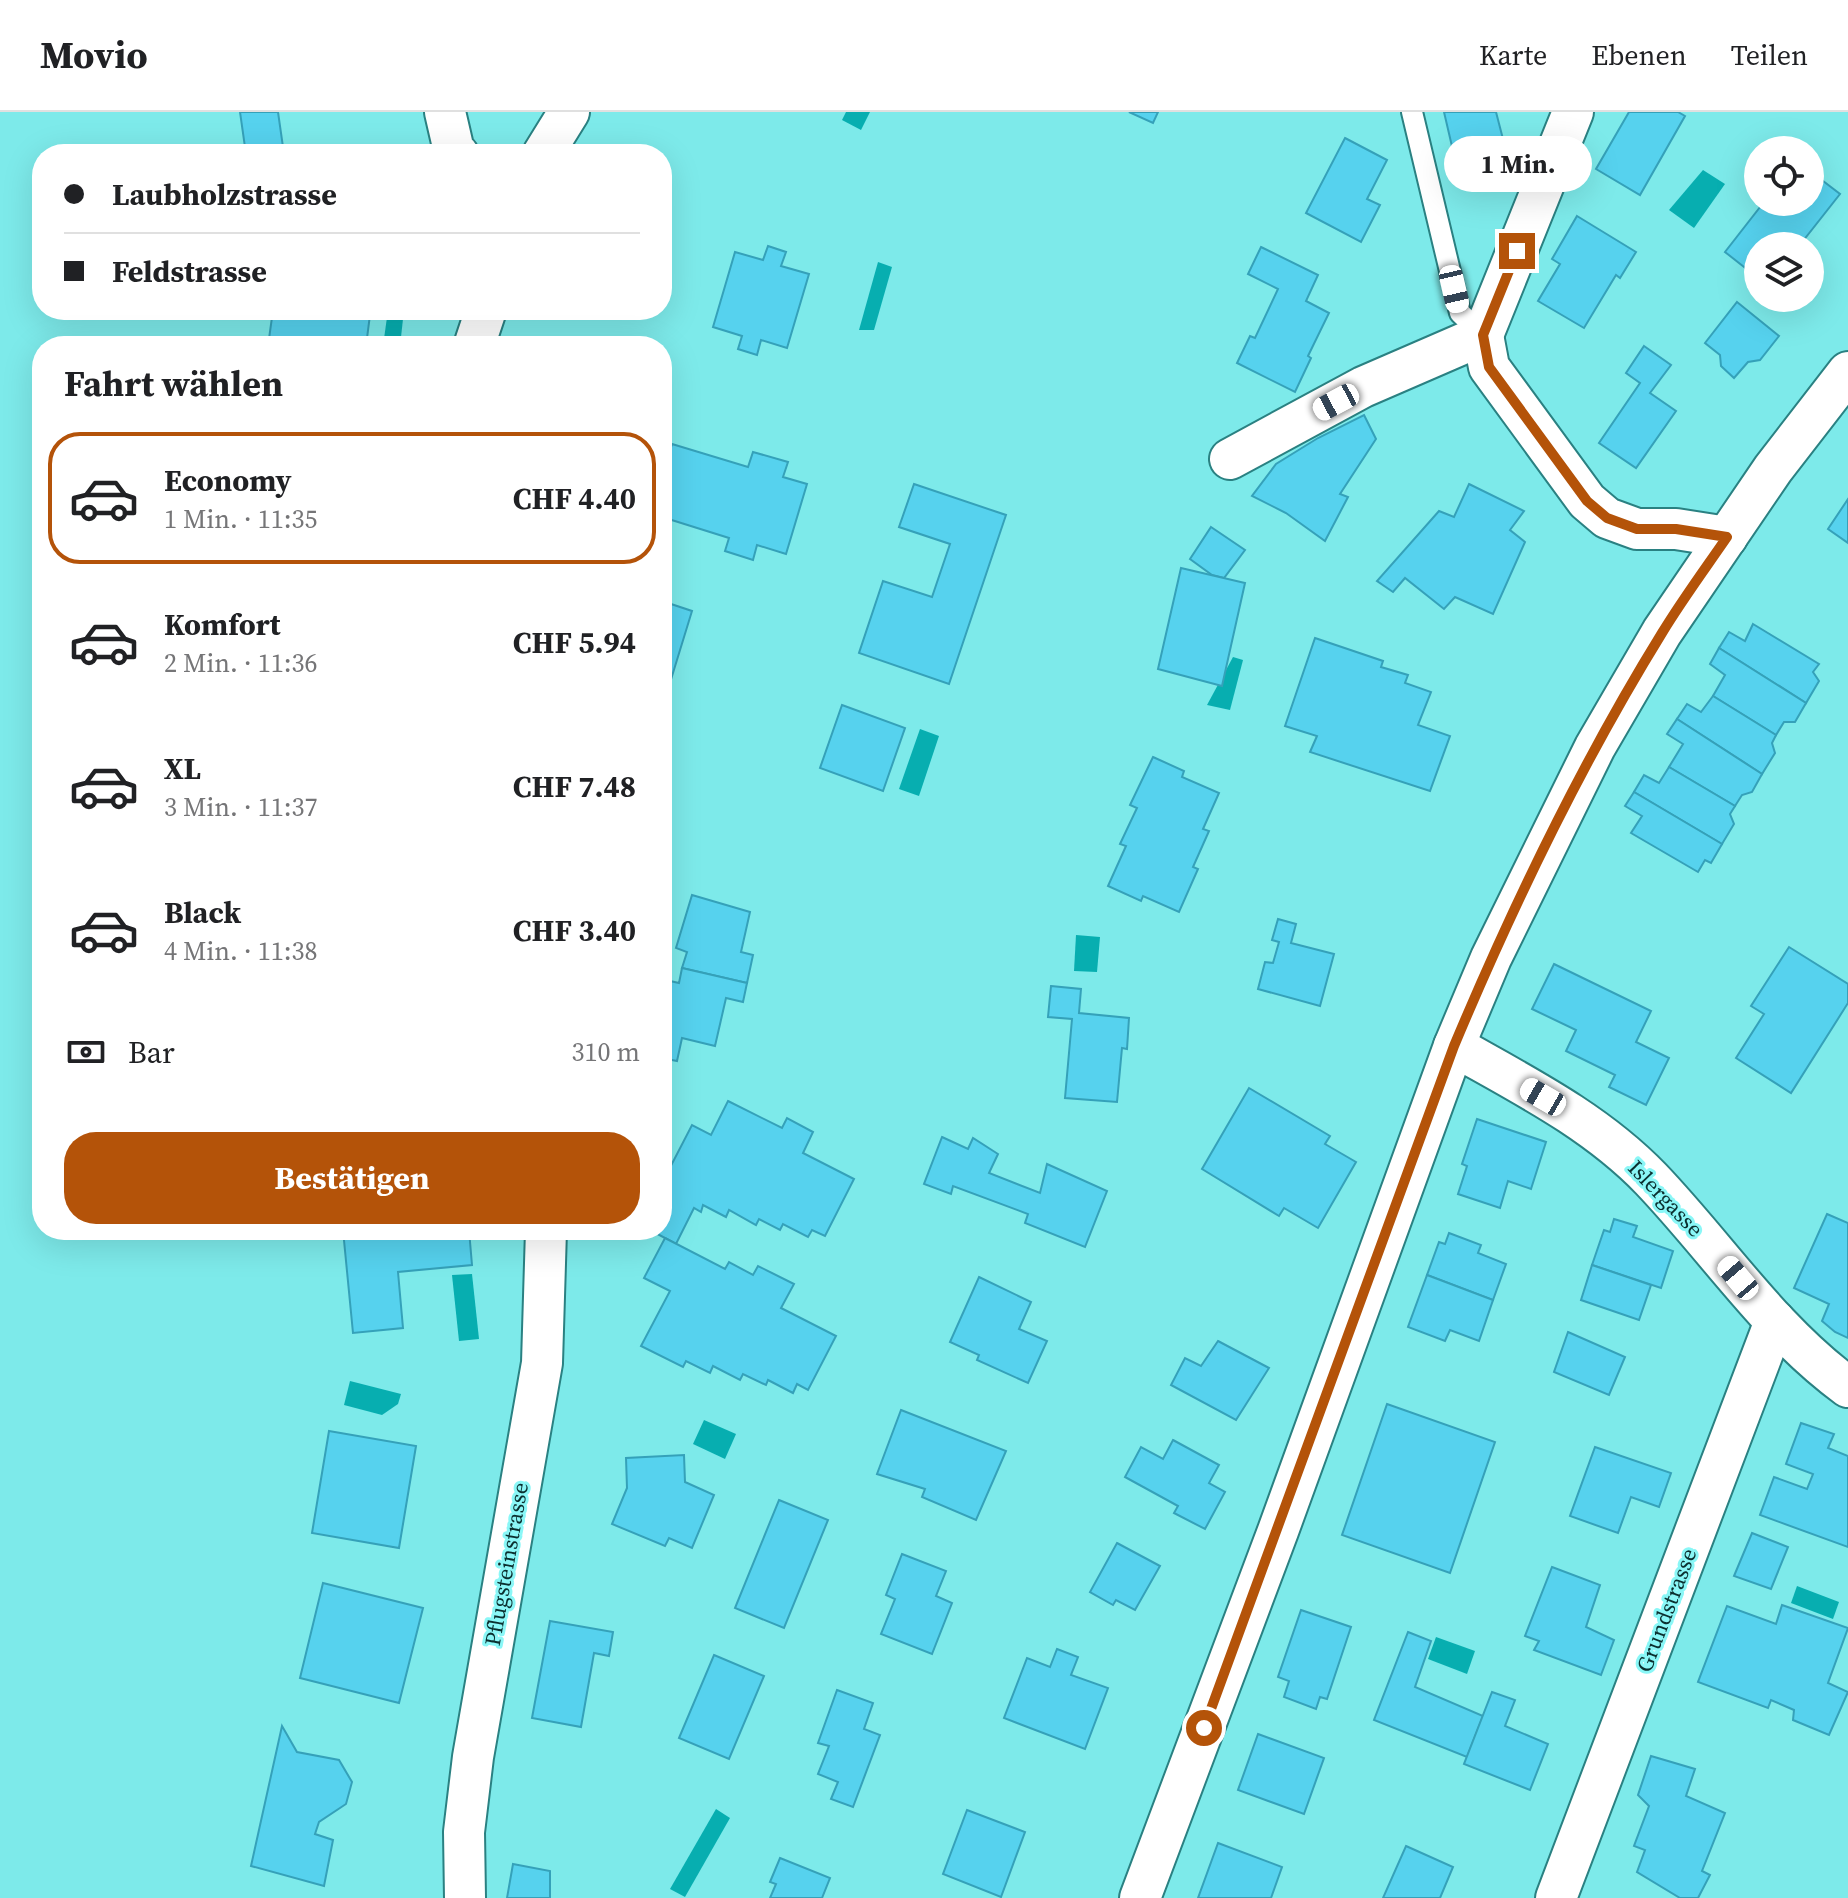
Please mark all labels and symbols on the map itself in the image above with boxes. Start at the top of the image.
callout: 1 Min. [1443,135,1591,191]
route end [1499,233,1535,269]
car [1437,263,1471,315]
car [1309,380,1363,424]
car [1516,1075,1570,1119]
street label: Islergasse [1622,1153,1710,1243]
car [1713,1252,1763,1304]
street label: Pflugsteinstrasse [477,1480,535,1648]
street label: Grundstrasse [1629,1544,1703,1676]
route start [1186,1710,1222,1746]

